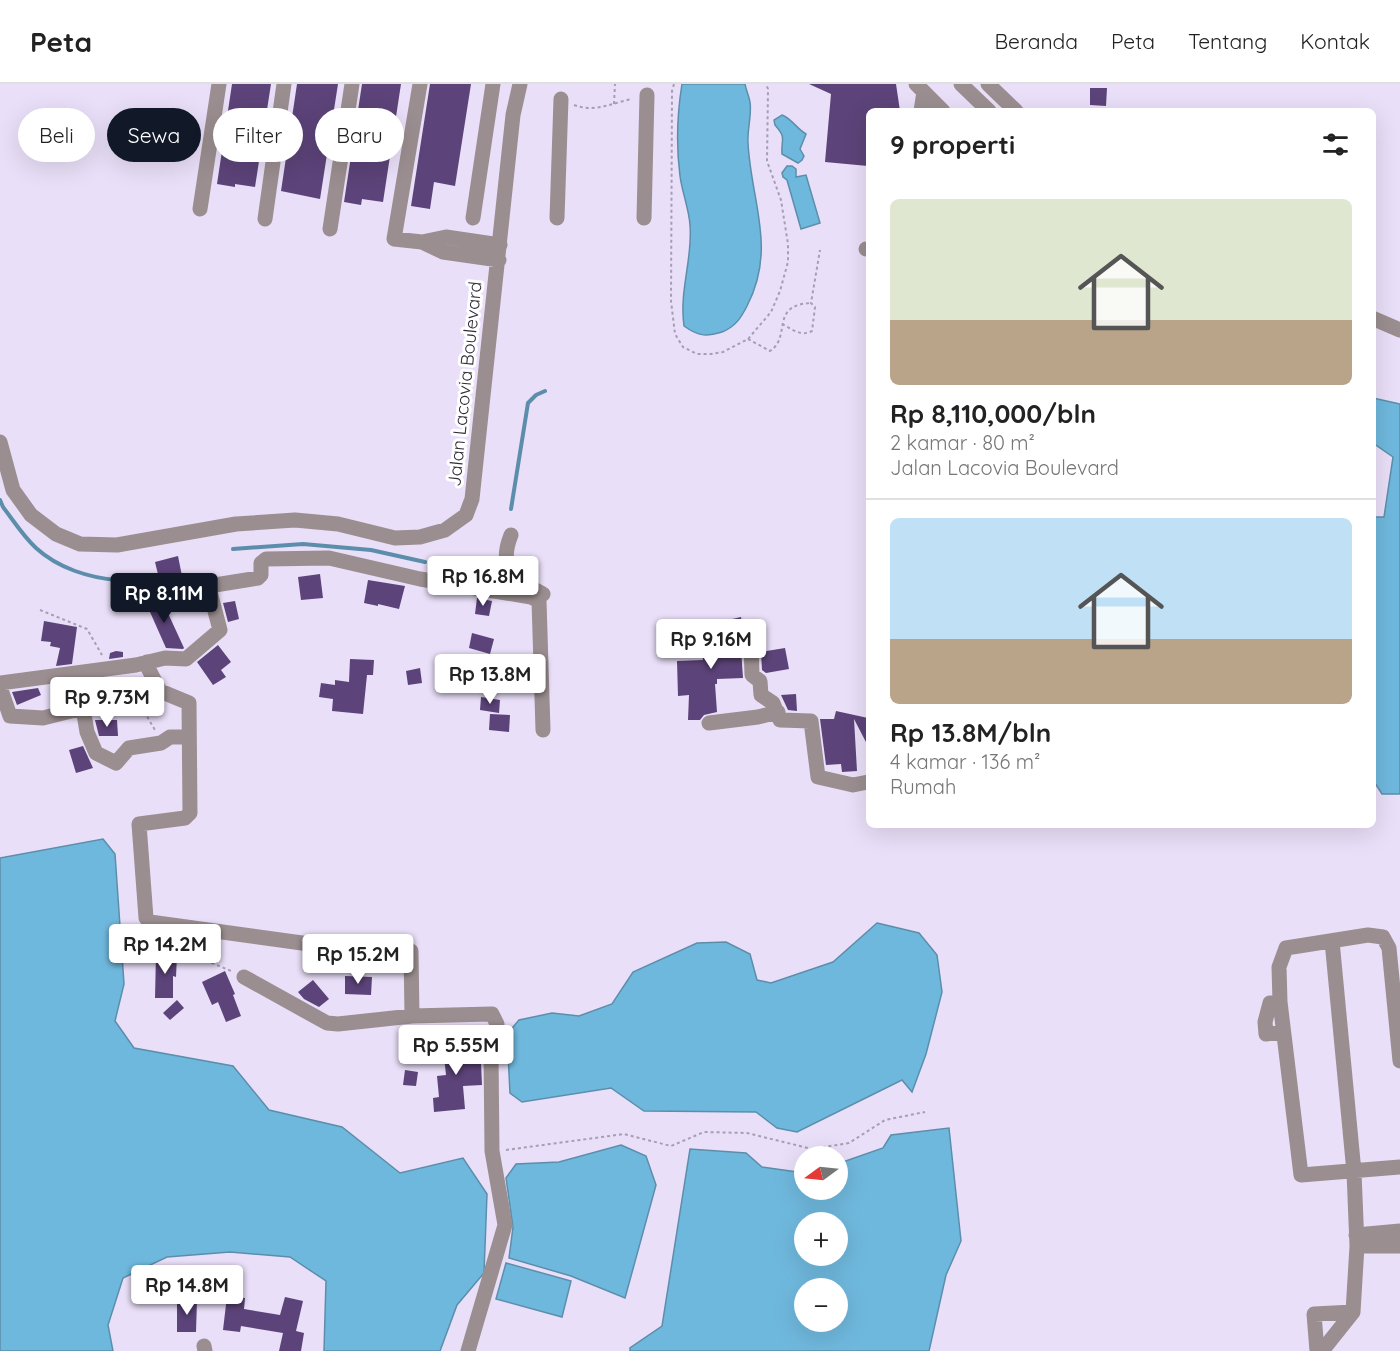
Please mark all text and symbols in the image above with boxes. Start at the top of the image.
text: Peta [30,24,92,59]
text: Beranda [994,28,1078,54]
text: Peta [1111,28,1155,54]
text: Tentang [1188,28,1267,54]
text: Kontak [1300,28,1370,54]
chip: Beli [18,108,95,162]
chip: Sewa [107,108,201,162]
chip: Filter [213,108,303,162]
chip: Baru [315,108,404,162]
text: 9 properti [890,128,1015,161]
icon: filters [1319,128,1352,161]
icon: home [1067,238,1175,346]
street label: Jalan Lacovia Boulevard [442,280,487,488]
text: Rp 8,110,000/bln [890,397,1096,430]
text: 2 kamar · 80 m² [890,430,1035,455]
text: Jalan Lacovia Boulevard [890,455,1119,480]
pin: Rp 16.8M [421,556,545,607]
icon: home [1067,557,1175,665]
text: Rp 16.8M [441,563,525,588]
pin: Rp 8.11M [102,573,226,624]
text: Rp 8.11M [125,580,203,605]
pin: Rp 9.16M [649,619,773,670]
text: Rp 9.16M [670,626,752,651]
pin: Rp 13.8M [428,654,552,705]
text: Rp 13.8M [449,661,531,686]
pin: Rp 9.73M [45,677,169,728]
text: Rp 9.73M [64,684,150,709]
text: Rp 13.8M/bln [890,716,1051,749]
text: 4 kamar · 136 m² [890,749,1040,774]
text: Rumah [890,774,956,799]
pin: Rp 14.2M [103,924,227,975]
text: Rp 14.2M [123,931,207,956]
pin: Rp 15.2M [296,934,420,985]
text: Rp 15.2M [316,941,400,966]
pin: Rp 5.55M [394,1025,518,1076]
text: Rp 5.55M [412,1032,500,1057]
north arrow [794,1146,848,1200]
map controls [794,1146,848,1332]
button: + [794,1212,848,1266]
pin: Rp 14.8M [125,1265,249,1316]
text: Rp 14.8M [145,1272,229,1297]
button: − [794,1278,848,1332]

